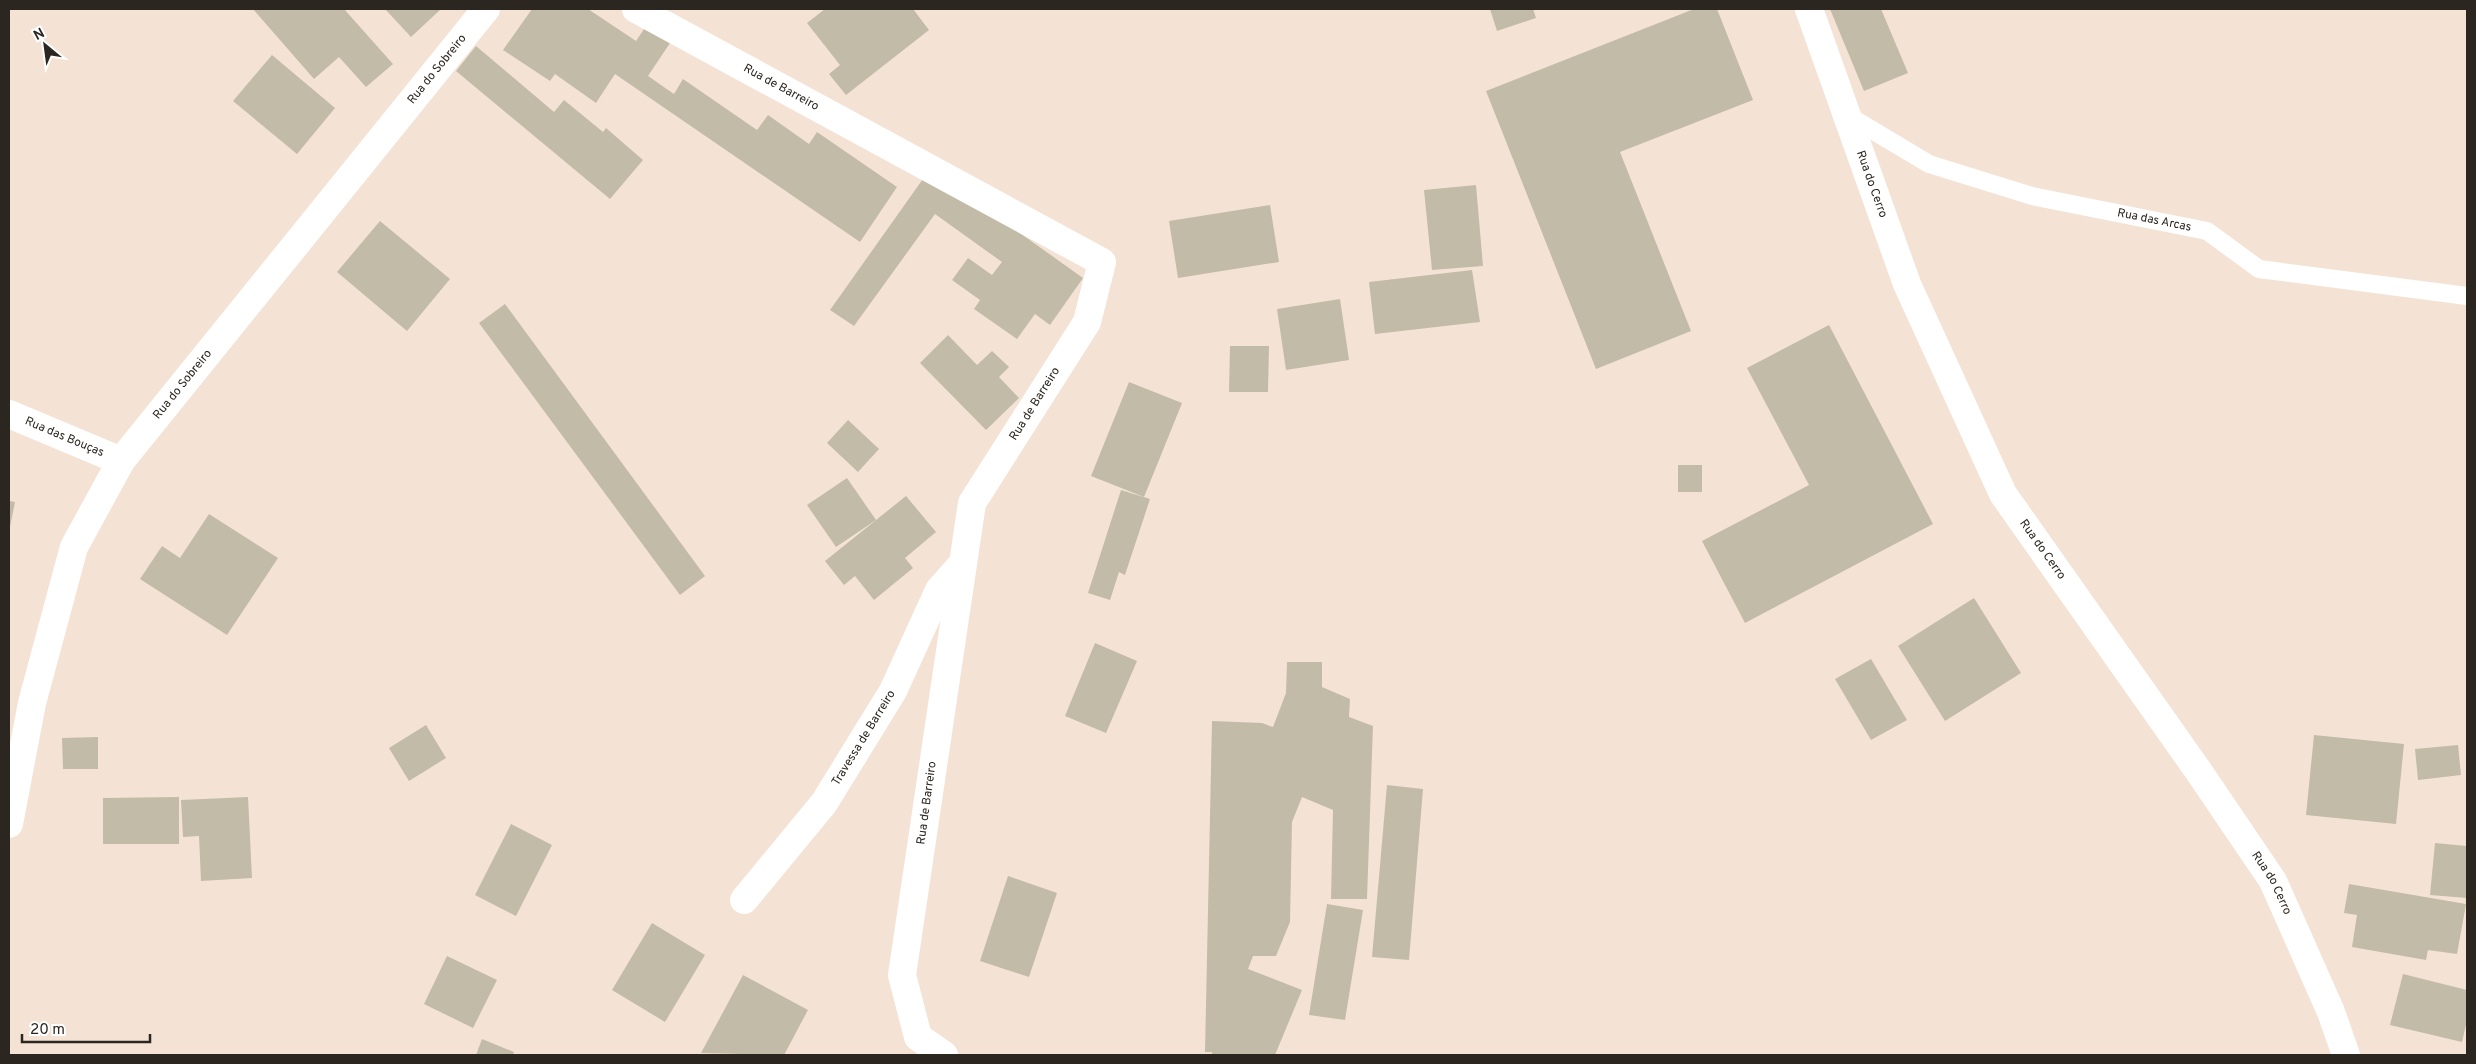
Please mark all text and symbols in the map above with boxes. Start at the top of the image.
north arrow [20,20,70,70]
text: N [31,25,48,45]
street label: Rua do Sobreiro [404,31,470,108]
street label: Rua de Barreiro [740,61,822,115]
street label: Rua do Cerro [1852,148,1891,220]
street label: Rua das Arcas [2116,205,2193,236]
street label: Rua do Sobreiro [150,346,216,423]
street label: Rua de Barreiro [1006,364,1064,444]
street label: Rua das Bouças [22,413,106,461]
street label: Rua do Cerro [2016,516,2069,583]
street label: Travessa de Barreiro [828,687,900,789]
street label: Rua de Barreiro [913,760,941,846]
street label: Rua do Cerro [2247,849,2295,918]
scale bar [22,1012,150,1044]
text: 20 m [30,1021,65,1040]

